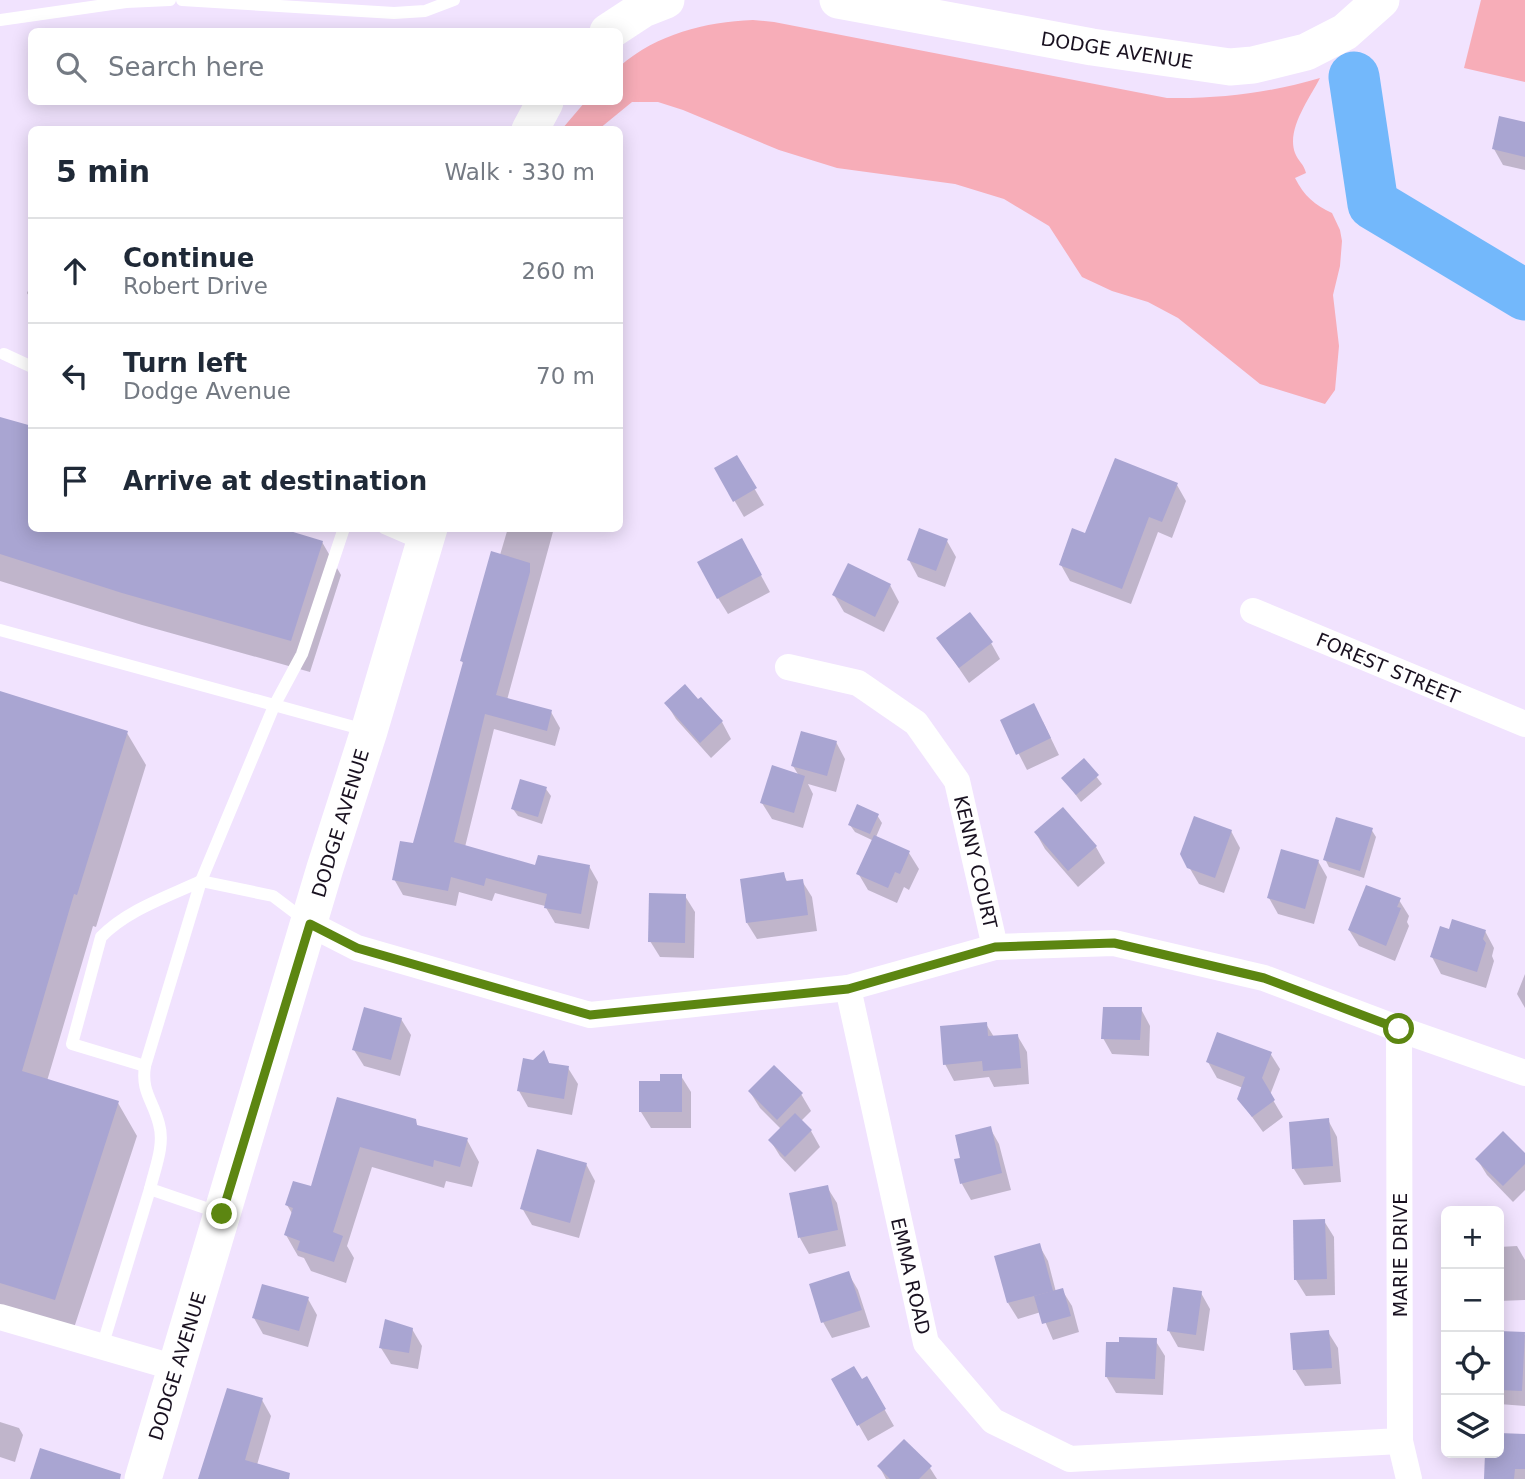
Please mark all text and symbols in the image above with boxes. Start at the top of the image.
street label: DODGE AVENUE [1039,27,1195,73]
search box [28,28,623,105]
icon: search [52,48,90,86]
text: Search here [108,52,264,82]
text: 5 min [56,154,150,189]
text: Walk · 330 m [444,159,595,185]
text: Continue [123,243,254,273]
icon: ahead [56,252,94,290]
text: 260 m [521,258,595,284]
text: Robert Drive [123,273,268,299]
text: Turn left [123,348,247,378]
icon: left [56,357,94,395]
text: 70 m [536,363,595,389]
text: Dodge Avenue [123,378,291,404]
icon: arrive [56,462,94,500]
text: Arrive at destination [123,466,427,496]
street label: FOREST STREET [1313,628,1463,708]
street label: DODGE AVENUE [307,746,373,900]
street label: KENNY COURT [950,793,1002,931]
route start [1383,1013,1414,1044]
street label: MARIE DRIVE [1389,1193,1411,1317]
route end [206,1198,237,1229]
map controls [1441,1206,1504,1458]
button: + [1441,1206,1504,1269]
street label: EMMA ROAD [887,1215,935,1337]
button: − [1441,1269,1504,1332]
street label: DODGE AVENUE [144,1289,210,1443]
button: locate [1441,1332,1504,1395]
button: layers [1441,1395,1504,1458]

